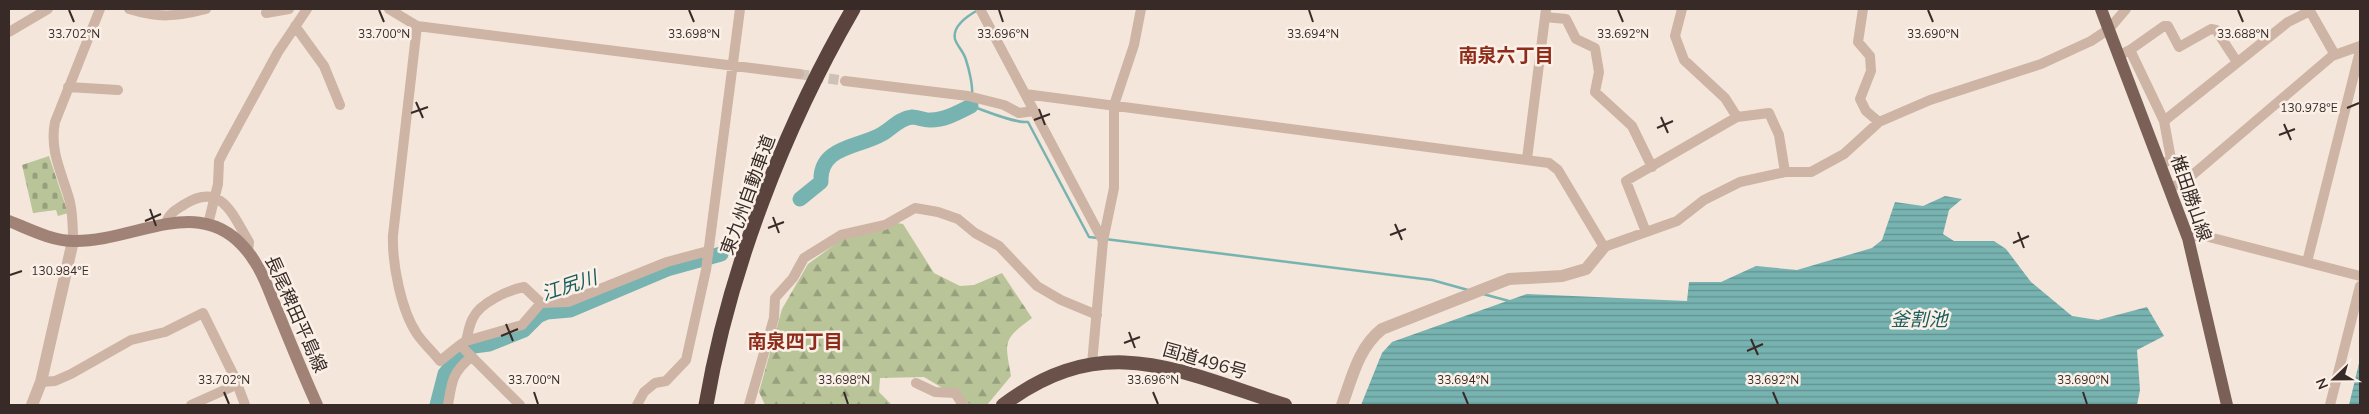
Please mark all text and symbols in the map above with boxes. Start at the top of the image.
text: 33.702°N [48,26,100,42]
text: 33.700°N [358,26,410,42]
text: 33.698°N [668,26,720,42]
text: 33.696°N [977,26,1029,42]
text: 33.694°N [1287,26,1339,42]
text: 33.692°N [1597,26,1649,42]
text: 33.690°N [1907,26,1959,42]
text: 33.688°N [2217,26,2269,42]
district label: 南泉六丁目 [1458,43,1554,69]
text: 130.978°E [2280,100,2338,116]
street label: 東九州自動車道 [715,132,781,258]
street label: 椎田勝山線 [2165,152,2217,244]
street label: 長尾稗田平島線 [259,252,333,376]
text: 130.984°E [31,263,89,279]
water label: 江尻川 [538,264,602,307]
water label: 釜割池 [1890,307,1949,333]
district label: 南泉四丁目 [747,329,843,355]
street label: 国道496号 [1160,338,1250,384]
north arrow [2309,354,2359,404]
text: 33.702°N [198,372,250,388]
text: 33.700°N [508,372,560,388]
text: 33.698°N [818,372,870,388]
text: 33.696°N [1127,372,1179,388]
text: 33.694°N [1437,372,1489,388]
text: 33.692°N [1747,372,1799,388]
text: 33.690°N [2057,372,2109,388]
text: N [2312,375,2333,392]

